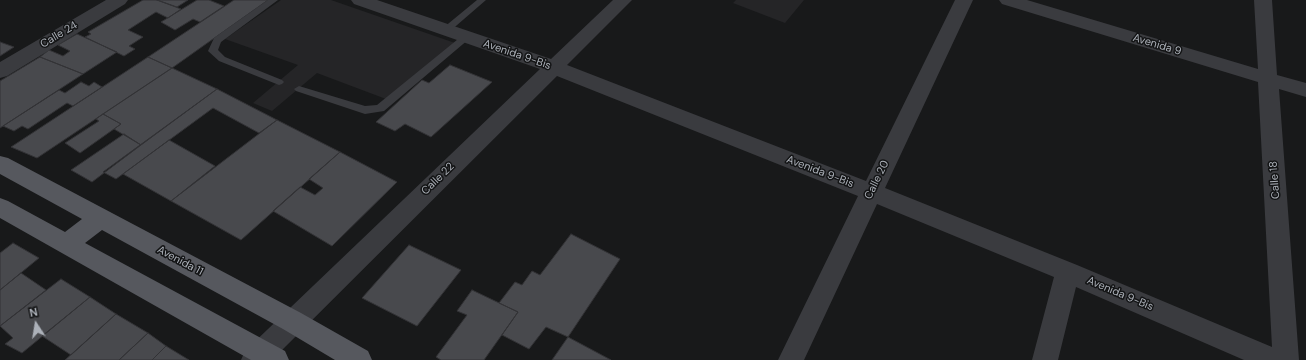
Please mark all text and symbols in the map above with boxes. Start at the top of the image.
street label: Calle 24 [38,19,80,51]
street label: Avenida 9 [1131,31,1183,59]
street label: Avenida 9-Bis [481,37,553,73]
street label: Avenida 9-Bis [785,153,855,191]
street label: Calle 20 [862,158,892,202]
street label: Calle 22 [419,160,457,198]
street label: Calle 18 [1267,161,1283,199]
street label: Avenida 11 [155,243,205,279]
street label: Avenida 9-Bis [1085,274,1155,314]
north arrow [16,304,56,344]
text: N [28,305,39,320]

